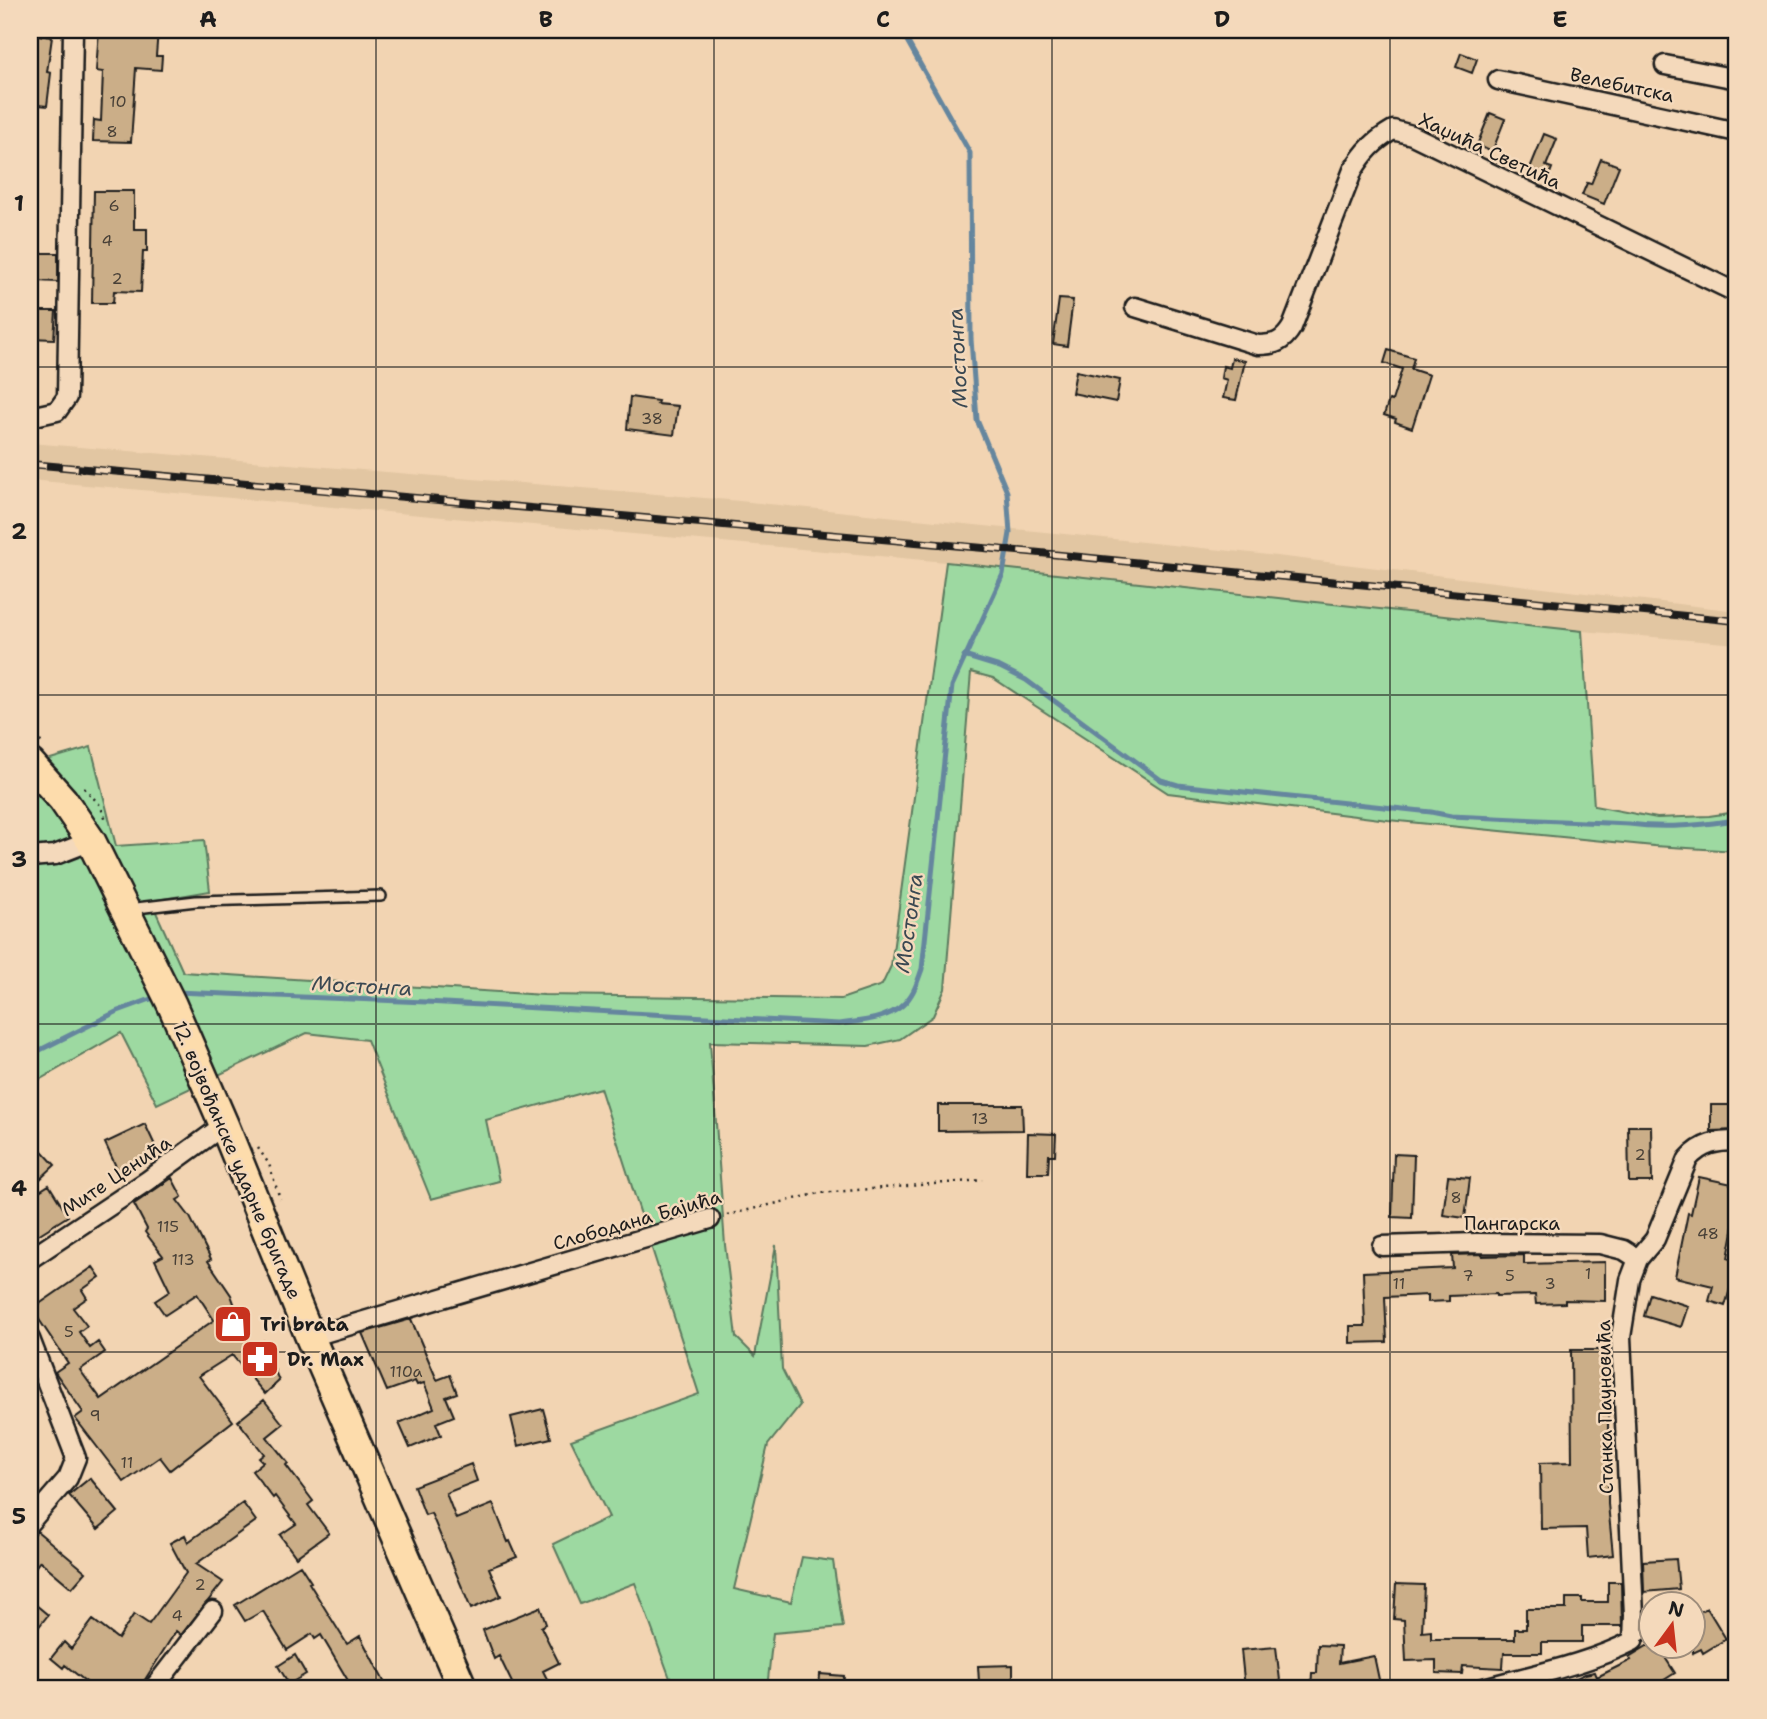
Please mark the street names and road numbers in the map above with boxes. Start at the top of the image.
street label: Велебитска [1568,62,1676,108]
street label: Хаџића Светића [1415,107,1565,195]
street label: 12. војвођанске ударне бригаде [167,1017,307,1303]
street label: Мите Ценића [56,1130,176,1222]
street label: Слободана Бајића [550,1184,724,1256]
street label: Пангарска [1464,1211,1560,1236]
street label: Станка Пауновића [1591,1319,1619,1494]

